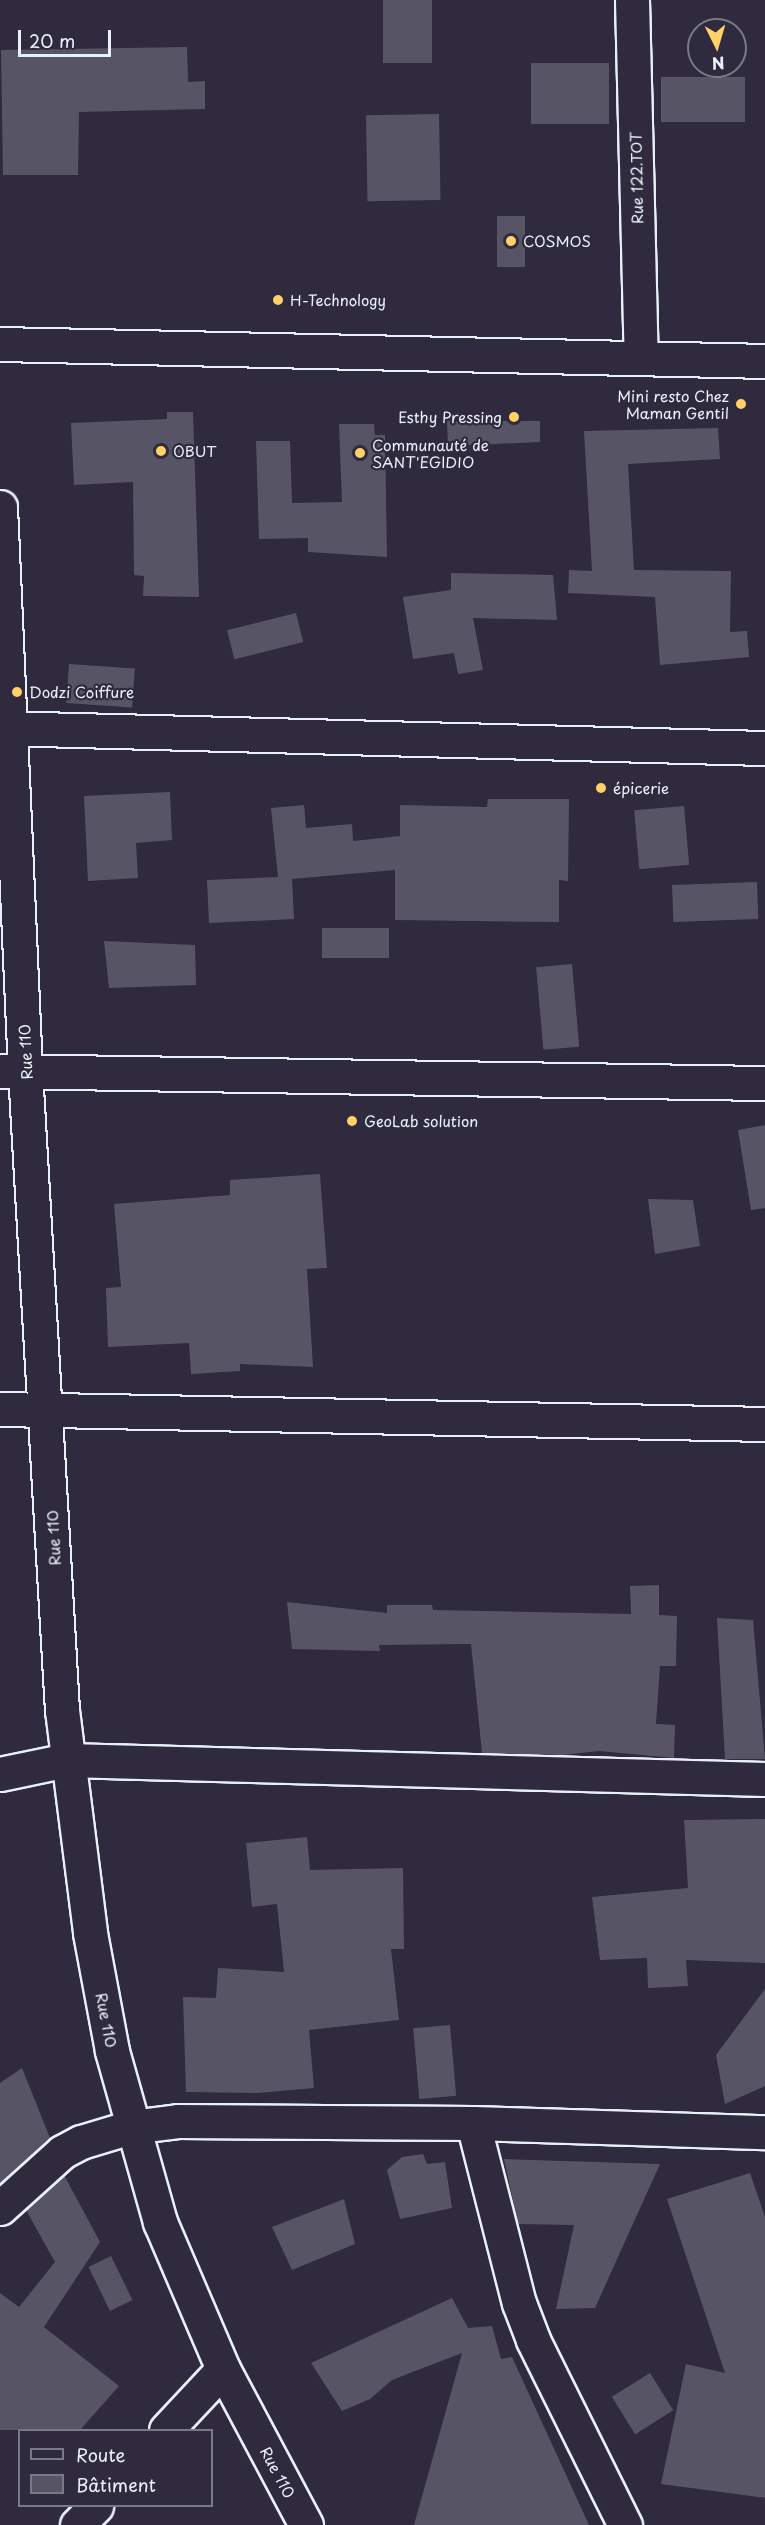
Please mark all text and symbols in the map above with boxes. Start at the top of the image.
scale bar [21,18,114,56]
north arrow [687,18,747,78]
text: 20 m [29,27,75,54]
text: N [711,51,726,76]
street label: Rue 122.TOT [626,131,646,225]
place label: COSMOS [523,232,591,250]
marker: COSMOS [504,234,518,248]
place label: H-Technology [290,291,386,309]
marker: H-Technology [271,293,285,307]
place label: Mini resto Chez Maman Gentil [616,386,729,421]
marker: Mini resto Chez Maman Gentil [734,397,748,411]
place label: Esthy Pressing [398,408,502,426]
marker: Esthy Pressing [507,410,521,424]
place label: Communauté de SANT'EGIDIO [372,435,490,470]
place label: OBUT [173,442,216,460]
marker: OBUT [154,444,168,458]
marker: Communauté de SANT'EGIDIO [353,446,367,460]
place label: Dodzi Coiffure [29,683,135,701]
marker: Dodzi Coiffure [10,685,24,699]
place label: épicerie [613,779,669,797]
marker: épicerie [594,781,608,795]
street label: Rue 110 [15,1023,35,1081]
place label: GeoLab solution [364,1112,479,1130]
marker: GeoLab solution [345,1114,359,1128]
street label: Rue 110 [43,1509,63,1567]
street label: Rue 110 [93,1991,121,2049]
legend [18,2429,213,2507]
text: Route [76,2441,125,2468]
street label: Rue 110 [257,2443,299,2501]
text: Bâtiment [76,2471,156,2498]

